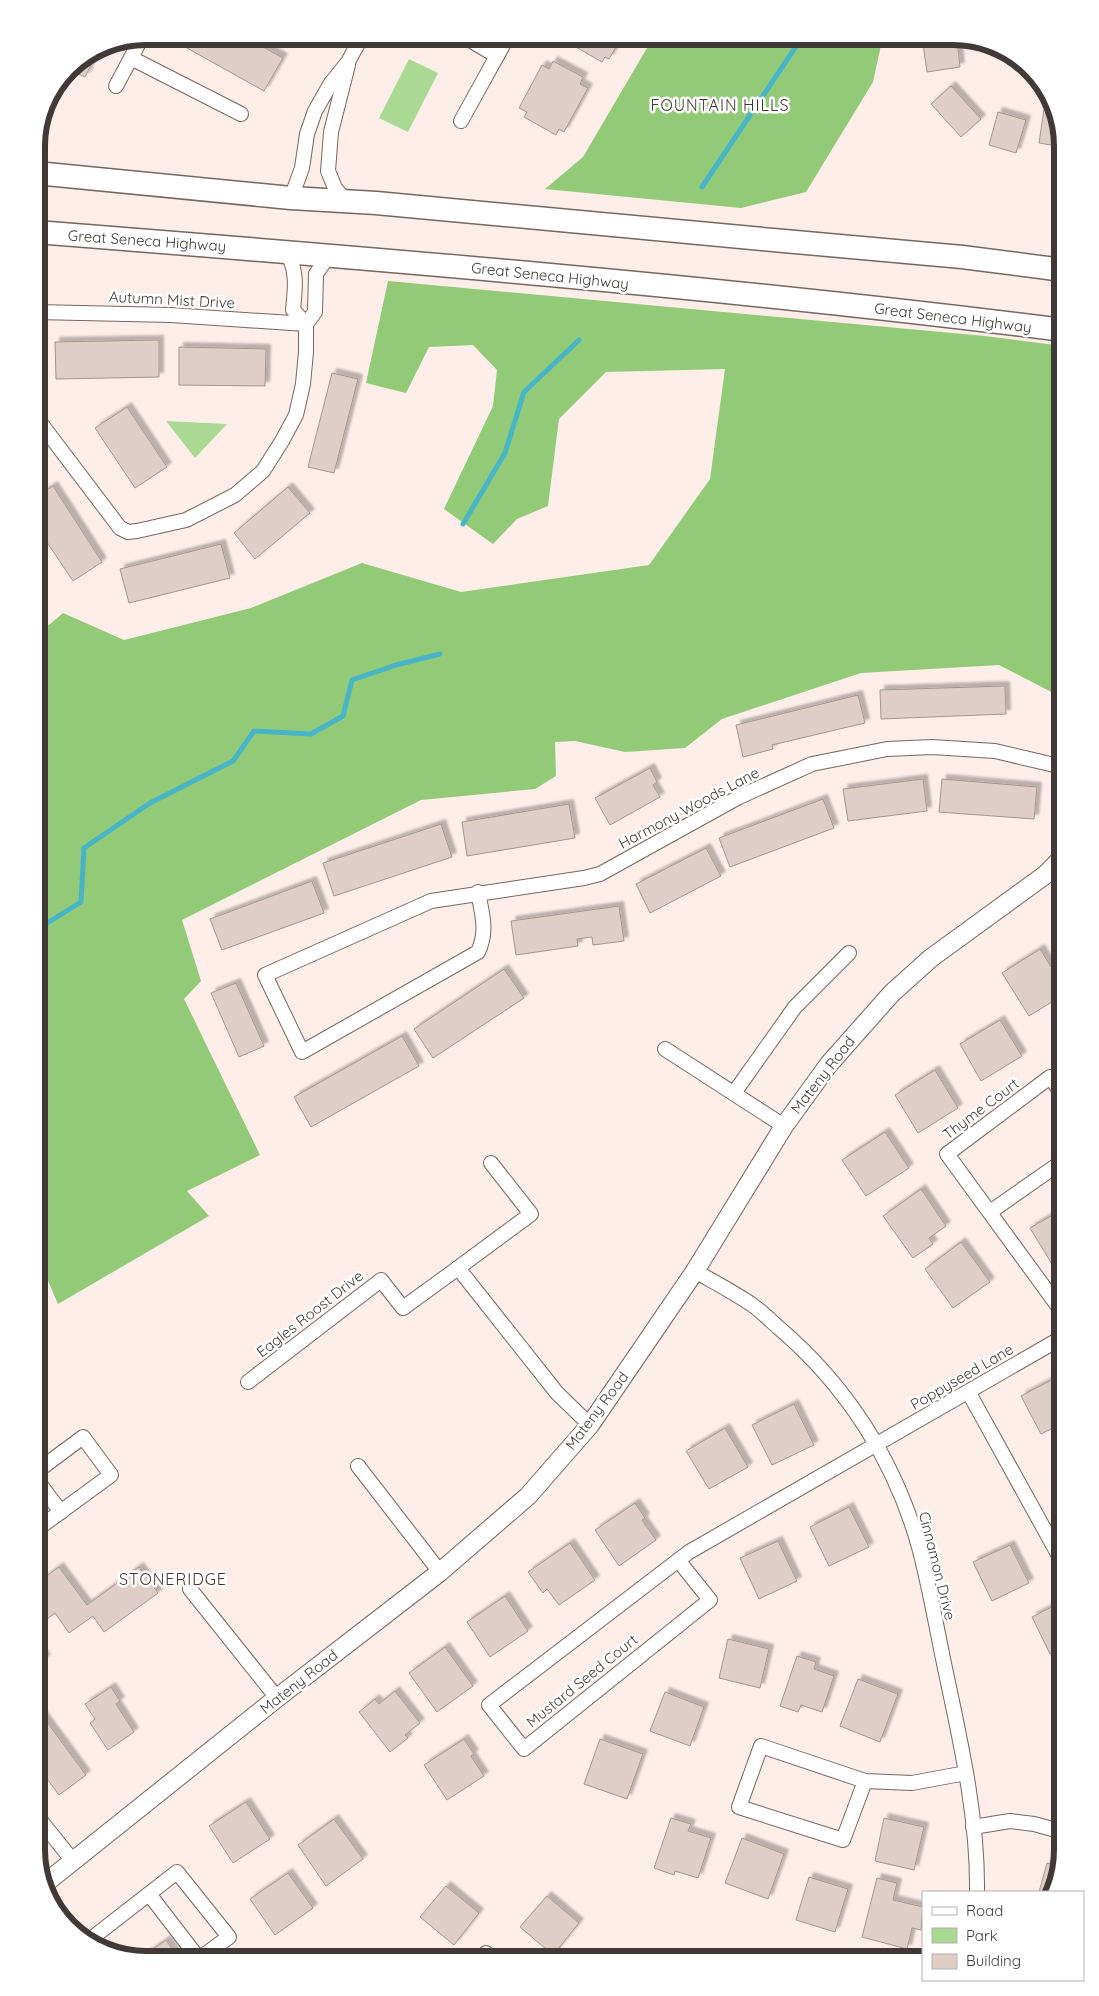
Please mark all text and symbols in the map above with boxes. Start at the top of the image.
district label: FOUNTAIN HILLS [651,95,790,115]
street label: Great Seneca Highway [67,225,227,256]
street label: Great Seneca Highway [470,258,630,293]
street label: Autumn Mist Drive [109,287,235,312]
street label: Great Seneca Highway [873,298,1033,337]
street label: Harmony Woods Lane [615,762,762,853]
street label: Mateny Road [786,1032,859,1117]
street label: Thyme Court [939,1074,1023,1143]
street label: Eagles Roost Drive [253,1266,367,1361]
street label: Poppyseed Lane [907,1339,1017,1414]
street label: Mateny Road [561,1368,632,1454]
street label: Cinnamon Drive [915,1510,960,1622]
district label: STONERIDGE [119,1569,227,1589]
street label: Mustard Seed Court [522,1630,641,1731]
street label: Mateny Road [256,1645,341,1718]
legend [922,1891,1084,1981]
text: Road [966,1901,1003,1920]
text: Park [966,1926,998,1945]
text: Building [966,1951,1021,1970]

